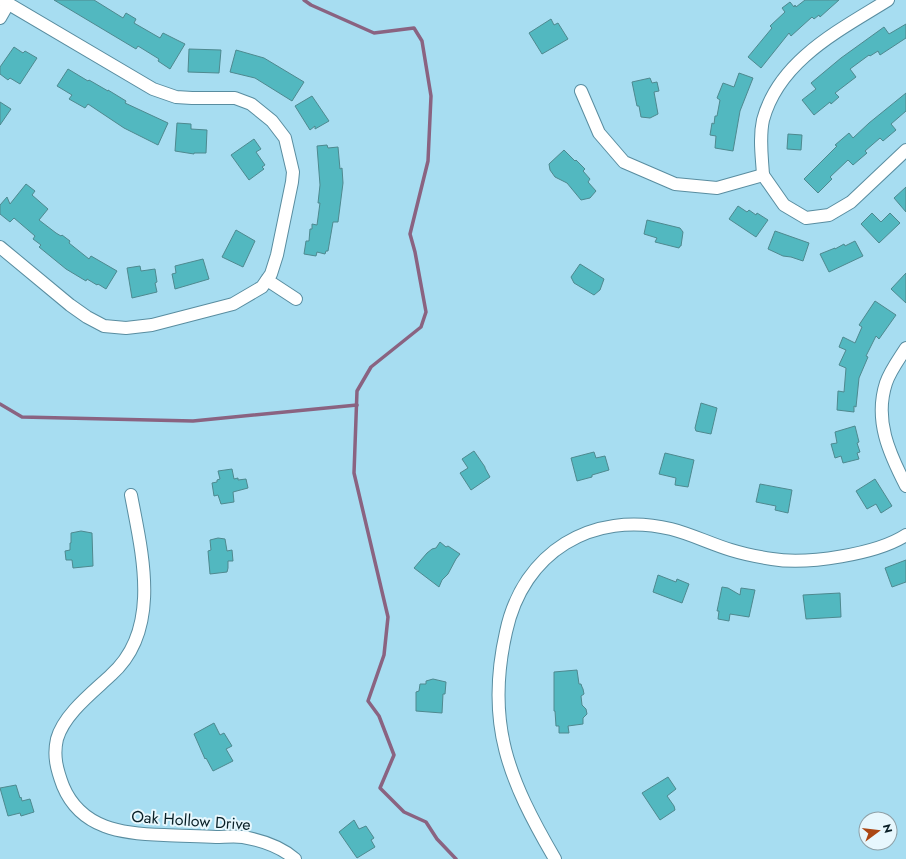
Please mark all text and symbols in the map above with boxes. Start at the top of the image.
street label: Oak Hollow Drive [131,805,251,836]
north arrow [858,811,898,851]
text: N [879,822,897,835]

